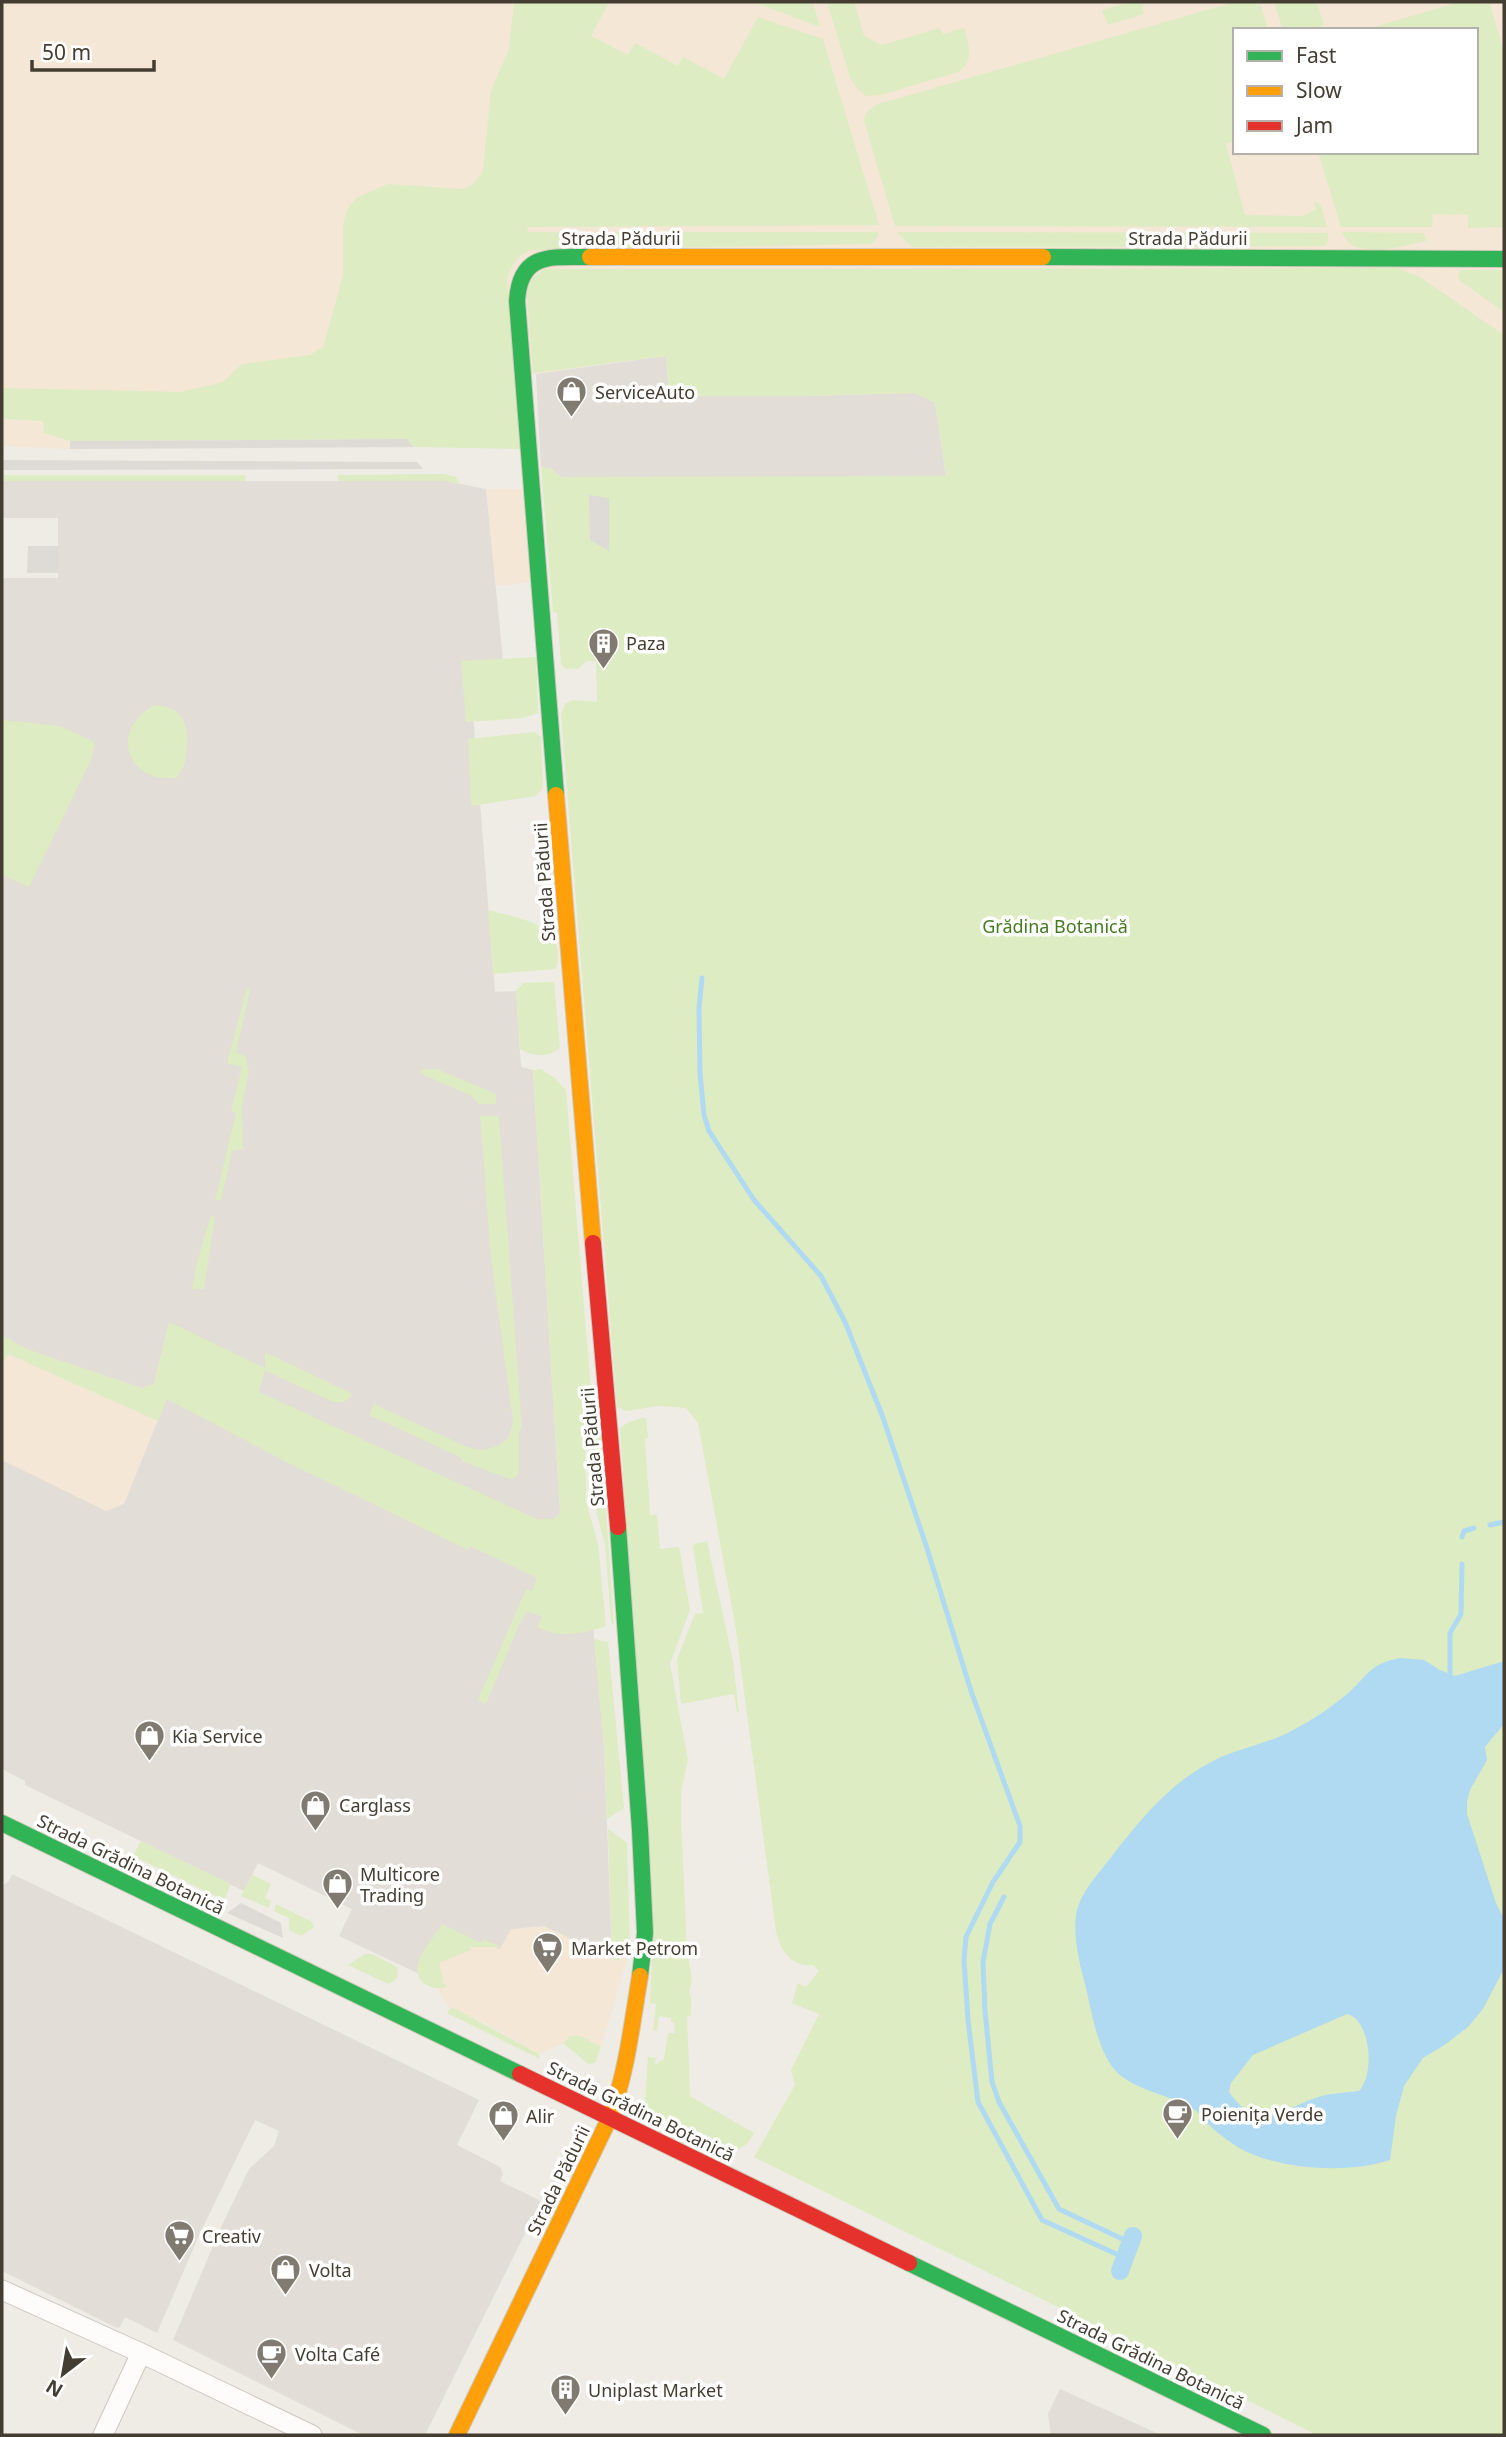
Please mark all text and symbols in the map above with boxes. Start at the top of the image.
scale bar [32,28,154,72]
legend [1233,28,1478,154]
text: 50 m [42,38,91,66]
text: Fast [1296,41,1337,69]
text: Slow [1296,76,1342,104]
text: Jam [1294,111,1333,139]
street label: Strada Pădurii [561,226,681,250]
street label: Strada Pădurii [1128,226,1248,250]
shop icon: ServiceAuto [555,375,589,419]
place label: ServiceAuto [595,380,695,404]
building icon: Paza [586,626,620,670]
place label: Paza [626,631,666,655]
street label: Strada Pădurii [528,822,560,942]
park label: Grădina Botanică [982,914,1128,938]
street label: Strada Pădurii [575,1387,609,1507]
shop icon: Kia Service [132,1719,166,1763]
place label: Kia Service [172,1724,263,1748]
shop icon: Carglass [299,1788,333,1832]
place label: Carglass [339,1793,411,1817]
street label: Strada Grădina Botanică [34,1808,228,1920]
place label: Multicore Trading [360,1862,440,1907]
shop icon: Multicore Trading [320,1867,354,1911]
supermarket icon: Market Petrom [531,1931,565,1975]
place label: Market Petrom [571,1936,698,1960]
street label: Strada Grădina Botanică [544,2055,738,2167]
cafe icon: Poienița Verde [1161,2097,1195,2141]
shop icon: Alir [486,2099,520,2143]
place label: Poienița Verde [1201,2102,1324,2126]
place label: Alir [526,2104,555,2128]
street label: Strada Pădurii [521,2121,595,2239]
supermarket icon: Creativ [162,2219,196,2263]
place label: Creativ [202,2224,262,2248]
shop icon: Volta [269,2253,303,2297]
place label: Volta [309,2258,352,2282]
street label: Strada Grădina Botanică [1054,2303,1248,2415]
cafe icon: Volta Café [255,2337,289,2381]
north arrow [28,2339,98,2409]
place label: Volta Café [295,2342,380,2366]
text: N [41,2373,68,2404]
building icon: Uniplast Market [548,2373,582,2417]
place label: Uniplast Market [588,2378,723,2402]

